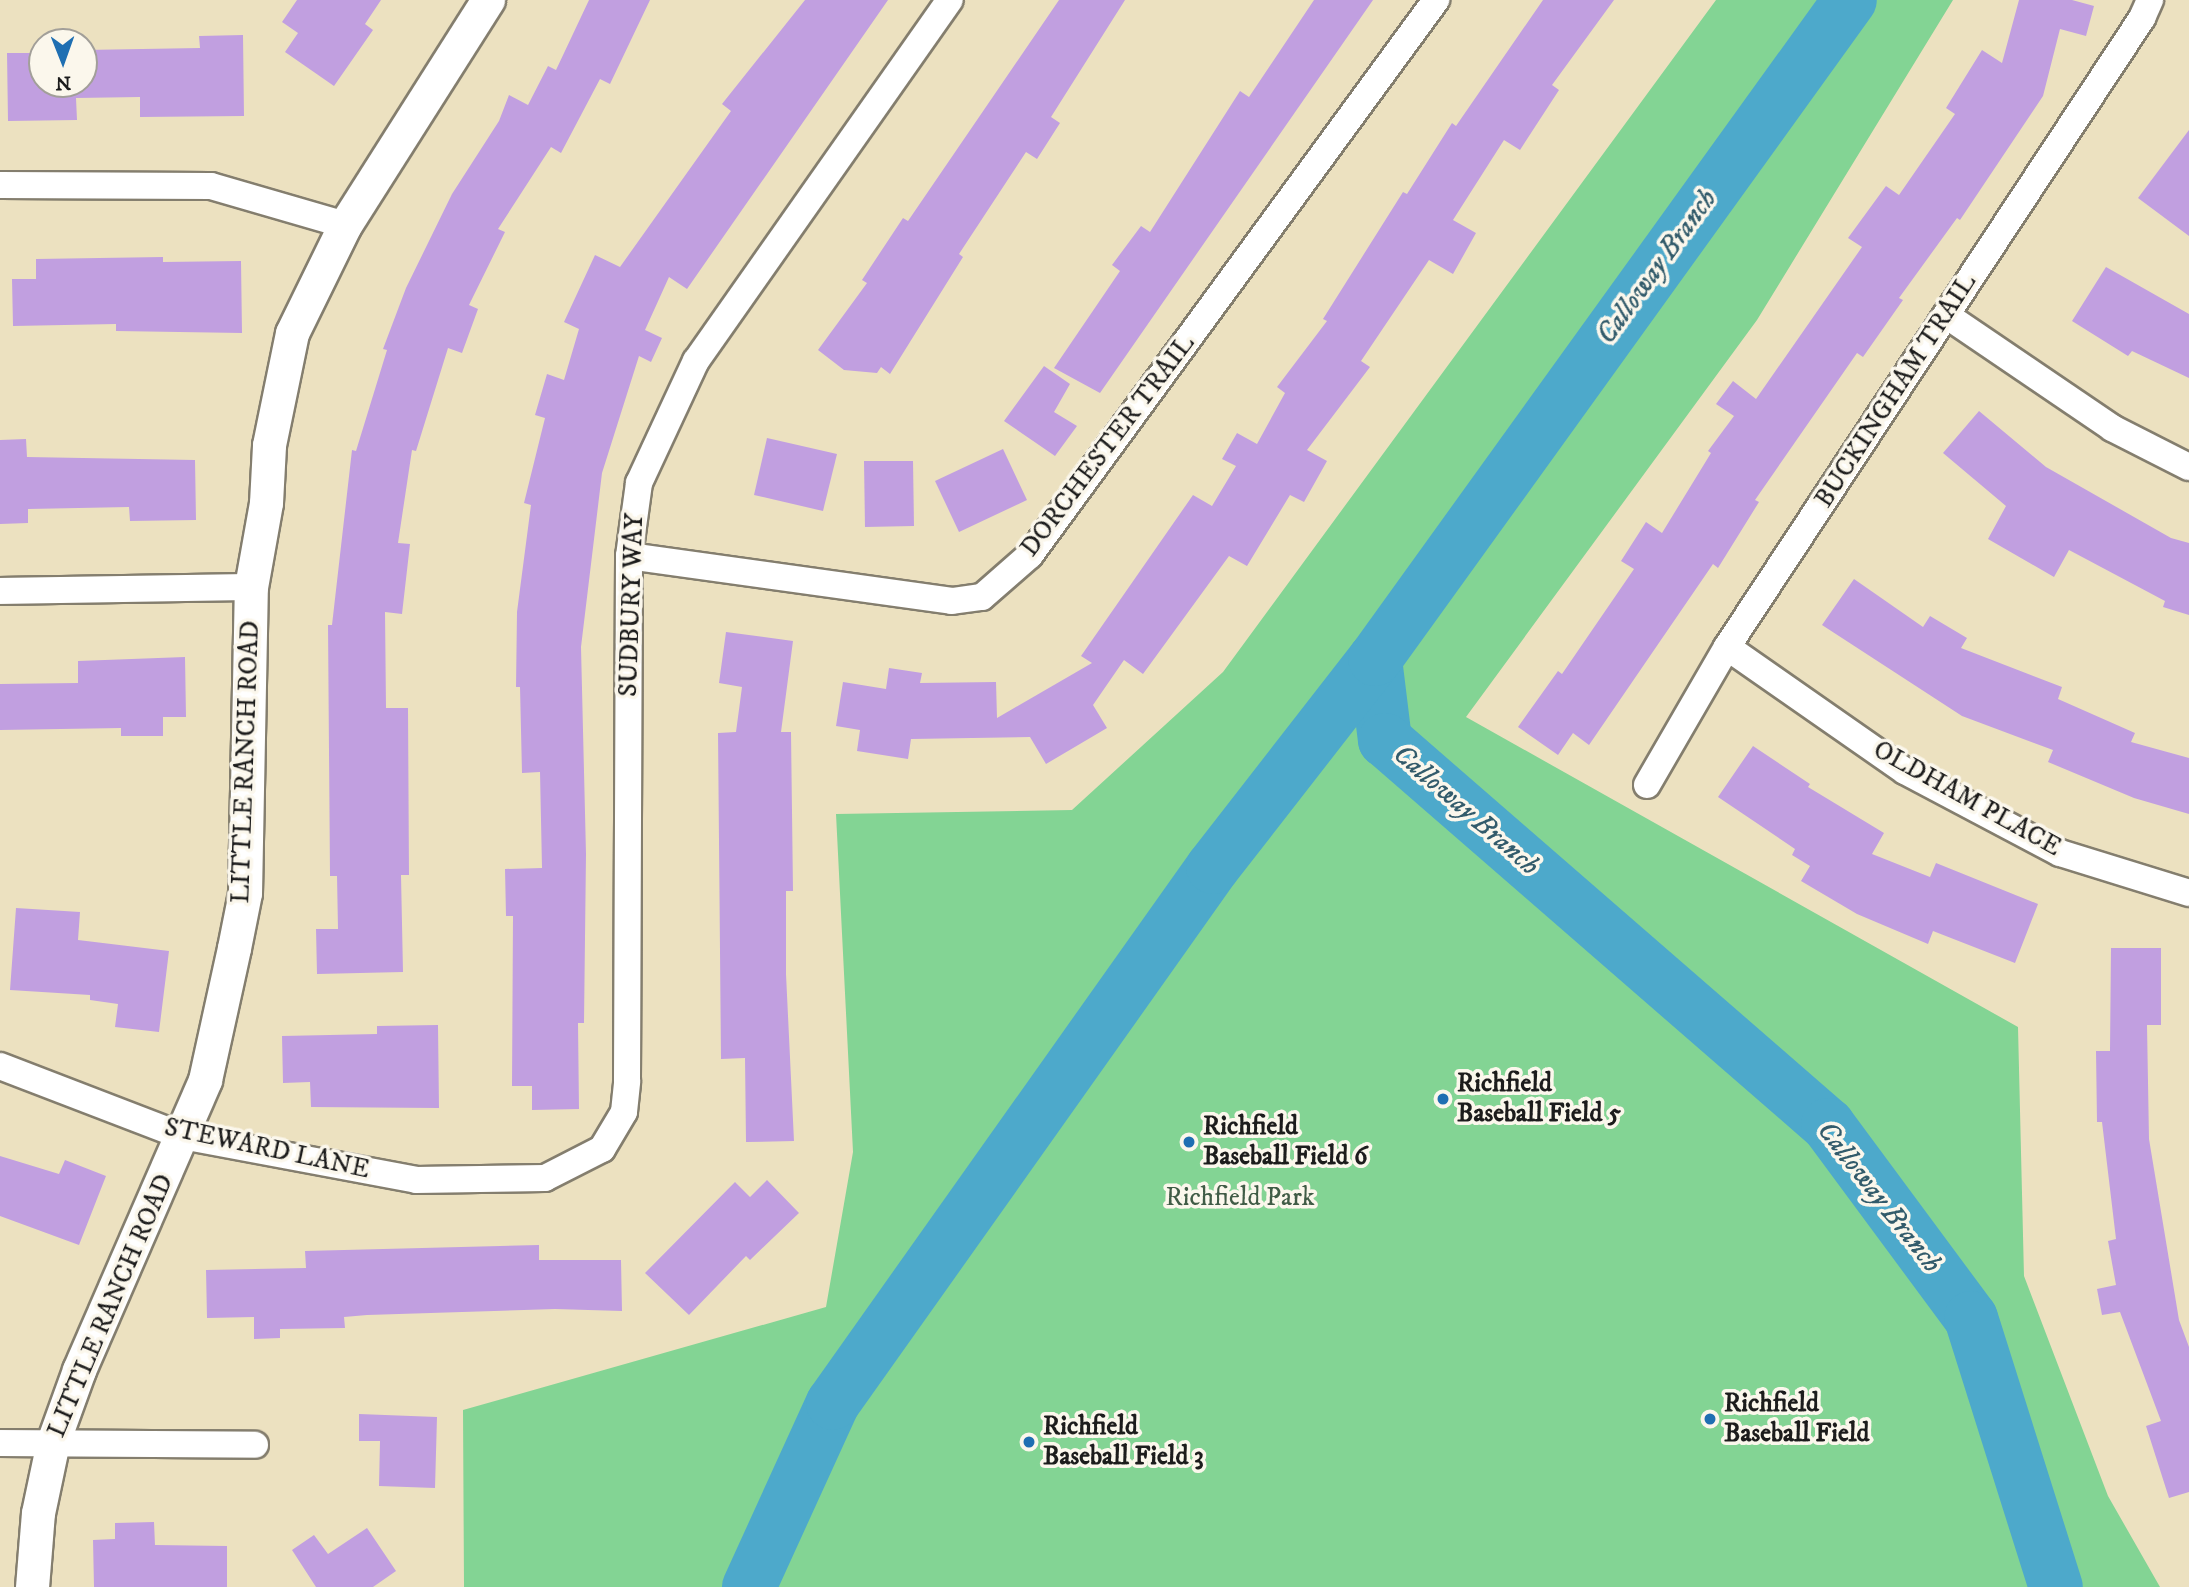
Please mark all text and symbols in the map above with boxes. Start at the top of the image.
north arrow [28,28,98,98]
text: N [55,71,71,94]
water label: Calloway Branch [1590,183,1724,351]
street label: BUCKINGHAM TRAIL [1809,268,1983,514]
street label: DORCHESTER TRAIL [1014,329,1202,563]
street label: SUDBURY WAY [613,513,651,697]
street label: LITTLE RANCH ROAD [225,620,267,904]
street label: OLDHAM PLACE [1868,734,2066,864]
water label: Calloway Branch [1386,737,1546,883]
place label: Richfield Baseball Field 5 [1457,1068,1621,1130]
marker: Richfield Baseball Field 5 [1435,1091,1451,1107]
place label: Richfield Baseball Field 6 [1203,1111,1368,1172]
street label: STEWARD LANE [162,1112,372,1186]
water label: Calloway Branch [1809,1115,1949,1279]
marker: Richfield Baseball Field 6 [1181,1134,1197,1150]
street label: LITTLE RANCH ROAD [41,1170,181,1442]
park label: Richfield Park [1165,1182,1315,1214]
place label: Richfield Baseball Field [1724,1388,1870,1450]
place label: Richfield Baseball Field 3 [1043,1411,1204,1472]
marker: Richfield Baseball Field [1702,1411,1718,1427]
marker: Richfield Baseball Field 3 [1021,1434,1037,1450]

